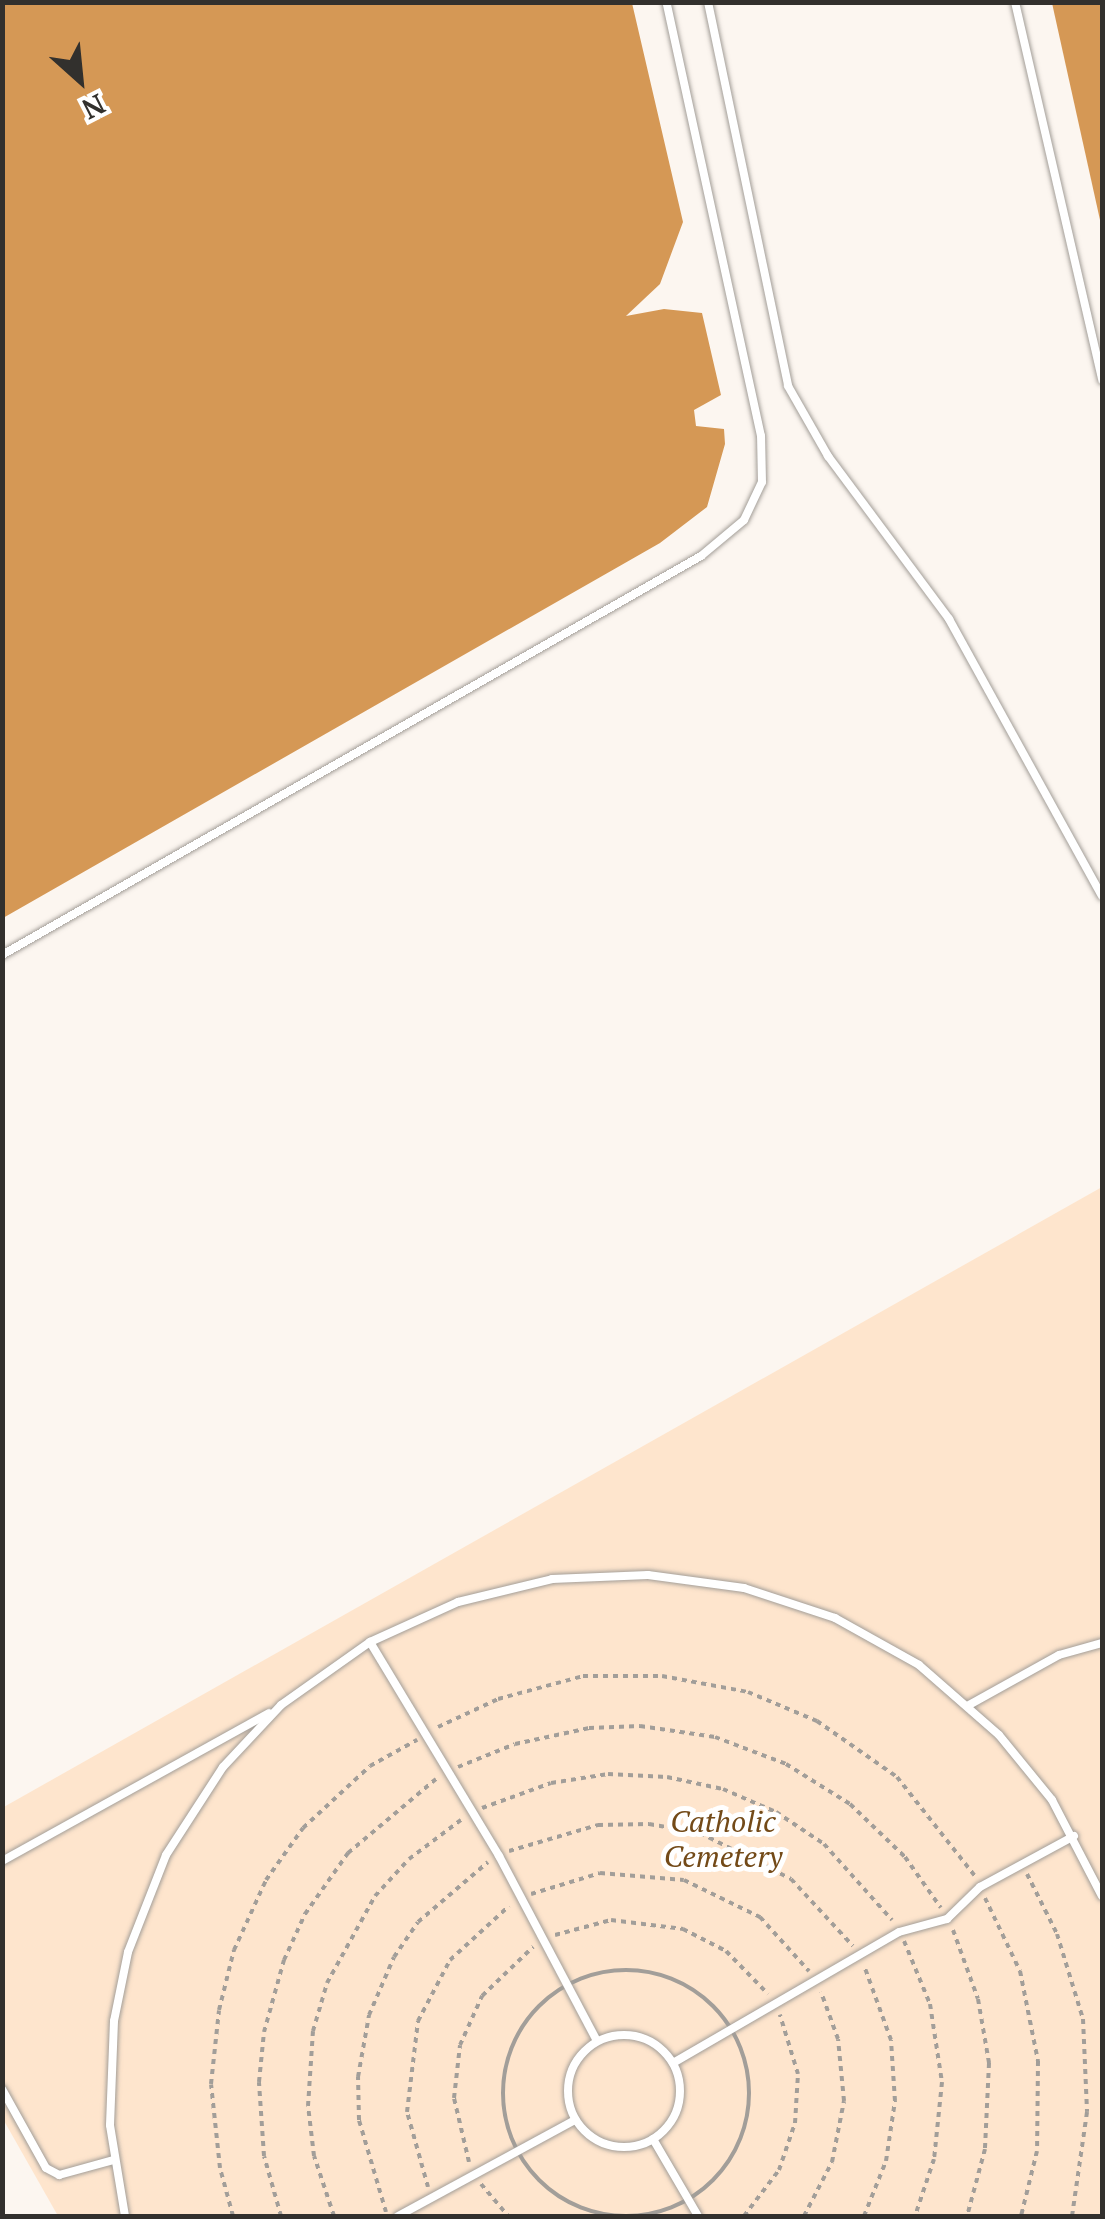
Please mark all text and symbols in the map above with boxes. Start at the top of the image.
north arrow [30,30,130,130]
text: N [76,86,112,128]
park label: Catholic Cemetery [664,1803,782,1874]

